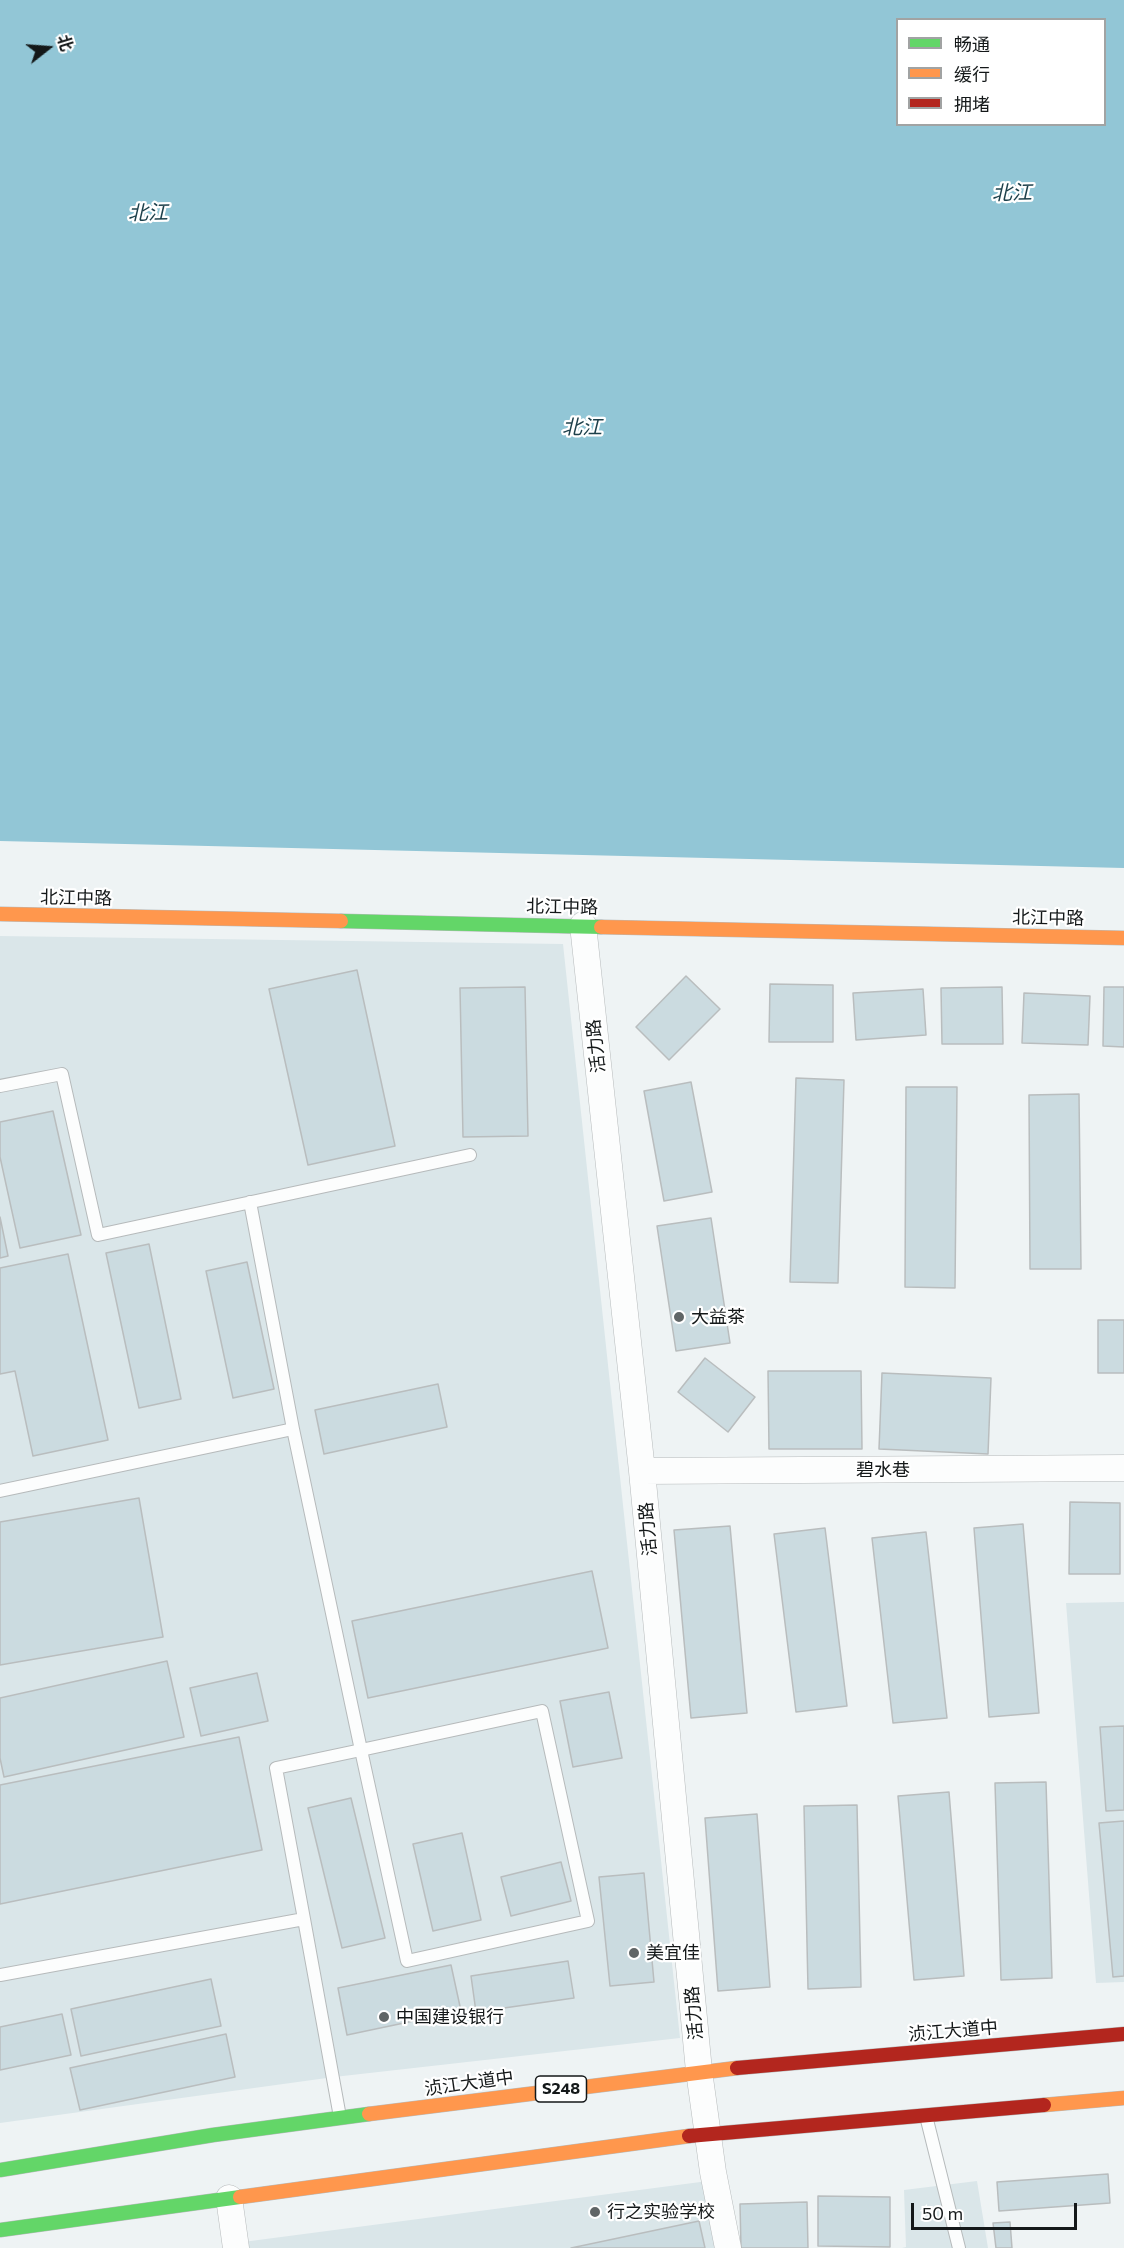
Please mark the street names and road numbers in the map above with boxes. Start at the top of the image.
street label: 北江中路 [40,887,112,909]
street label: 北江中路 [526,896,598,918]
street label: 北江中路 [1012,907,1084,929]
street label: 活力路 [582,1018,610,1074]
street label: 碧水巷 [856,1459,910,1481]
street label: 活力路 [635,1501,661,1557]
street label: 活力路 [681,1985,707,2041]
street label: 浈江大道中 [907,2016,999,2046]
street label: 浈江大道中 [423,2066,515,2100]
road number: S248 [536,2076,586,2102]

